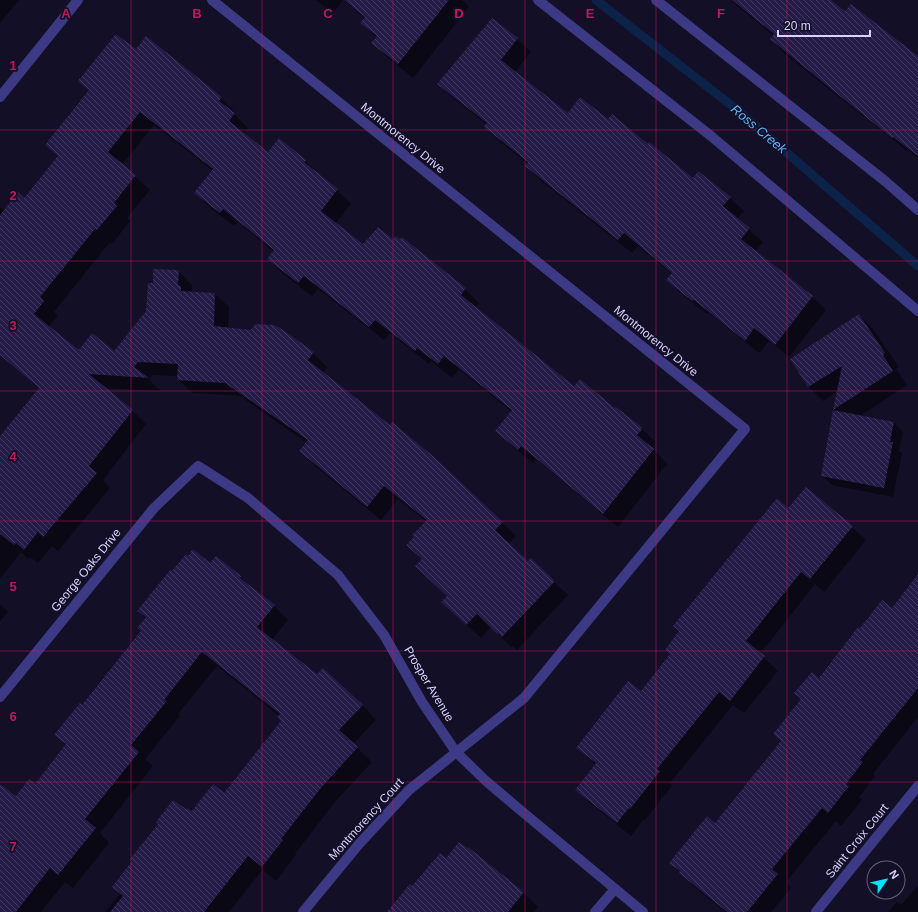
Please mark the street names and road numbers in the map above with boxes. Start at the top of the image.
street label: Montmorency Drive [358,100,448,176]
street label: Montmorency Drive [611,303,701,379]
street label: George Oaks Drive [48,525,124,614]
street label: Prosper Avenue [401,644,457,724]
street label: Montmorency Court [326,775,407,863]
street label: Saint Croix Court [823,801,892,881]

